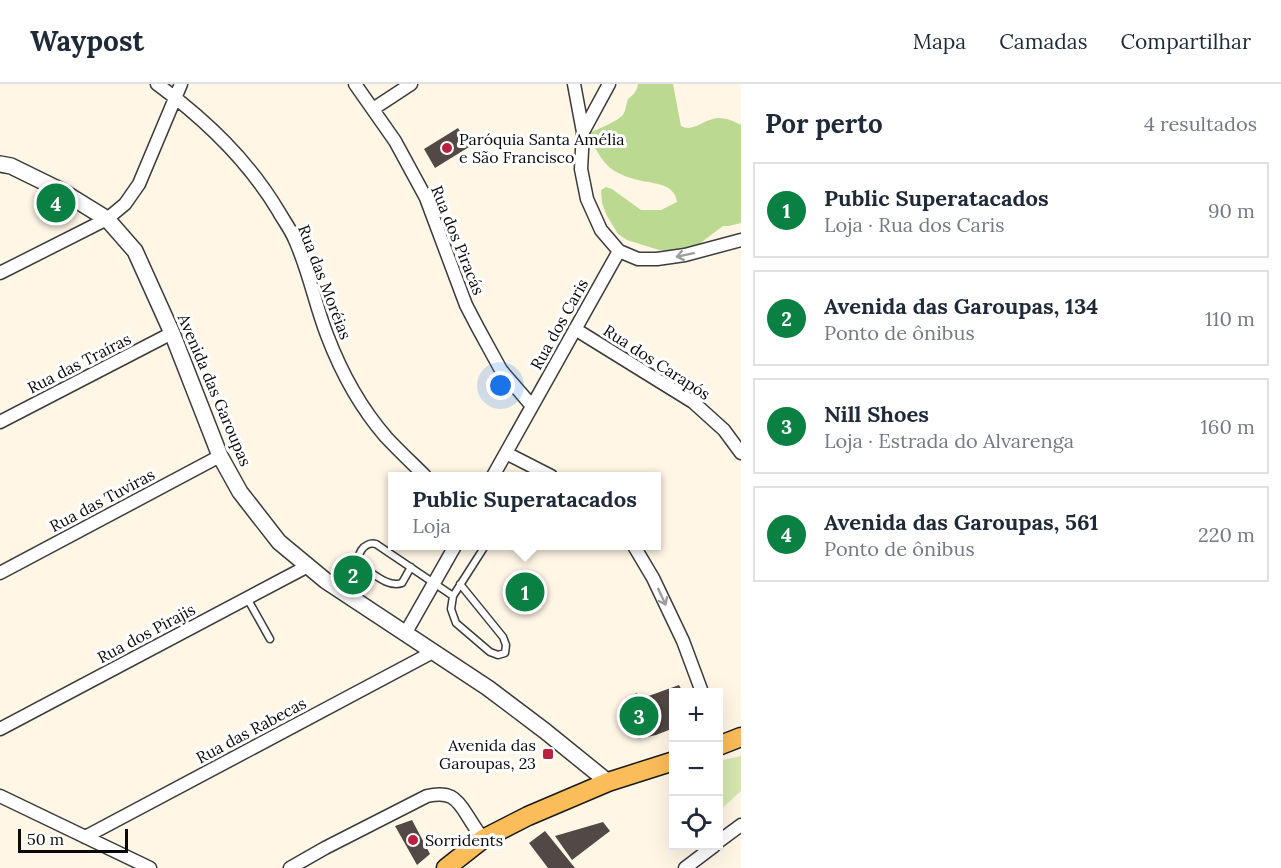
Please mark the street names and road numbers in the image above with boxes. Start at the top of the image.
street label: Rua dos Piracás [427,182,489,298]
street label: Rua das Moréias [294,222,356,342]
street label: Rua dos Caris [526,275,592,373]
street label: Avenida das Garoupas [173,310,256,469]
street label: Rua dos Carapós [600,320,714,404]
street label: Rua das Traíras [24,328,134,398]
street label: Rua das Tuviras [46,464,158,536]
street label: Rua dos Pirajis [94,599,198,667]
street label: Rua das Rabecas [193,693,309,767]

